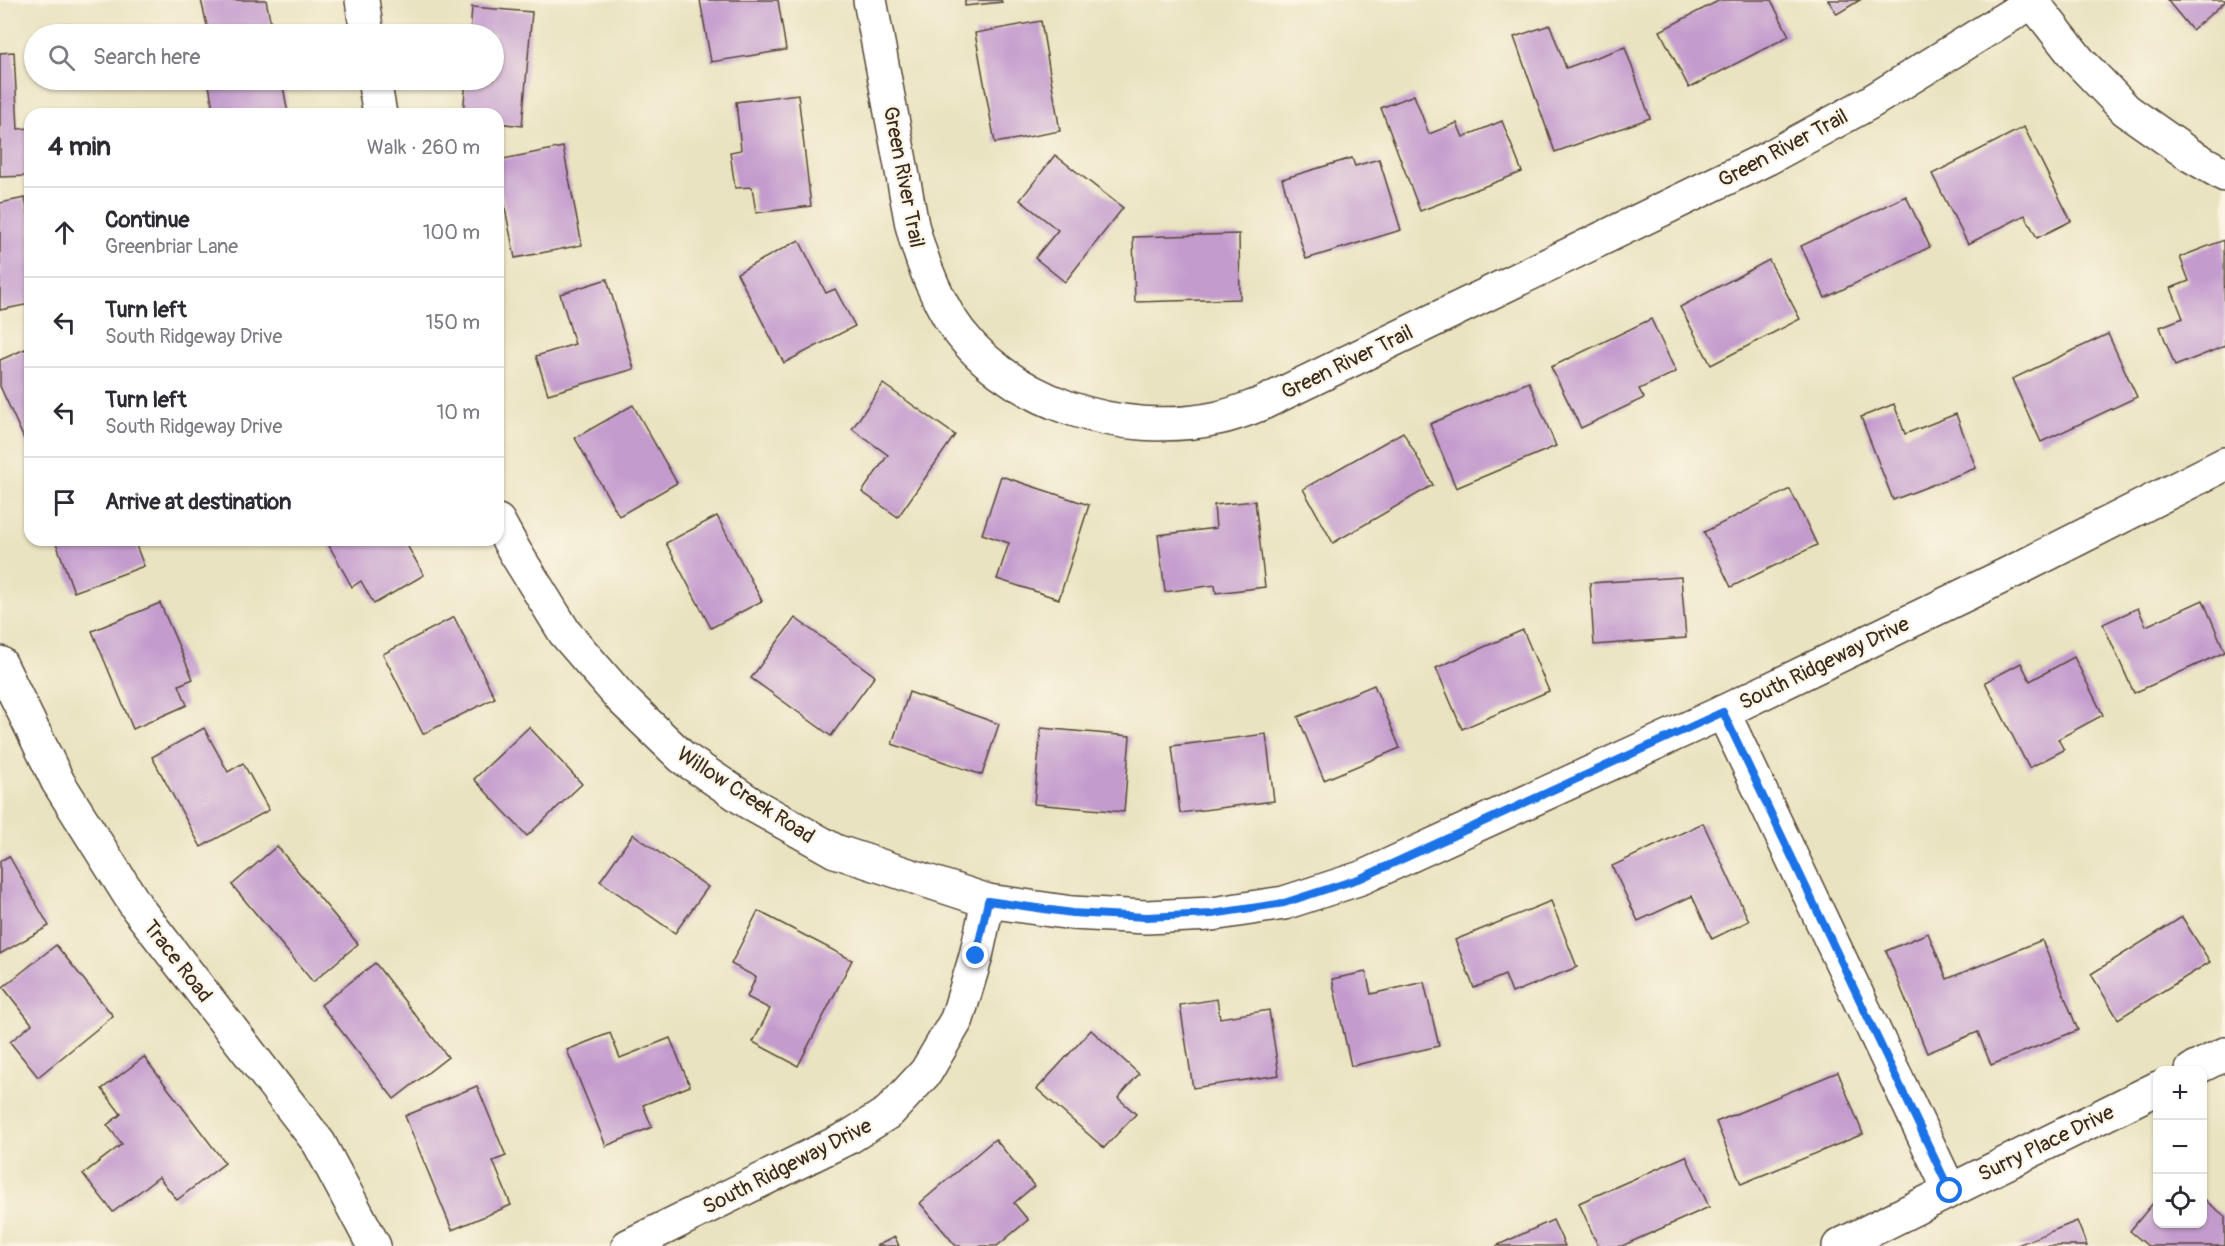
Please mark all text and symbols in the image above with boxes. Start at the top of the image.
search box [24,24,504,90]
icon: search [45,41,78,74]
text: Search here [93,43,200,71]
street label: Green River Trail [1714,103,1853,194]
street label: Green River Trail [877,104,930,250]
text: 4 min [48,131,111,163]
text: Walk · 260 m [367,135,480,160]
text: Continue [105,206,189,234]
icon: ahead [48,216,81,249]
text: 100 m [423,220,480,245]
text: Greenbriar Lane [105,234,238,259]
text: Turn left [105,296,187,324]
icon: left [48,306,81,339]
text: 150 m [426,310,480,335]
street label: Green River Trail [1277,319,1417,406]
text: South Ridgeway Drive [105,324,282,349]
text: Turn left [105,386,187,414]
icon: left [48,396,81,429]
text: 10 m [436,400,480,425]
text: South Ridgeway Drive [105,414,282,439]
icon: arrive [48,486,81,519]
text: Arrive at destination [105,488,291,516]
street label: South Ridgeway Drive [1735,610,1914,716]
street label: Willow Creek Road [672,741,820,850]
street label: Trace Road [137,915,218,1008]
route end [962,942,988,968]
map controls [2153,1066,2207,1228]
button: + [2153,1066,2207,1120]
street label: Surry Place Drive [1974,1099,2119,1188]
street label: South Ridgeway Drive [698,1112,877,1221]
button: − [2153,1120,2207,1174]
button: locate [2153,1174,2207,1228]
route start [1936,1177,1962,1203]

